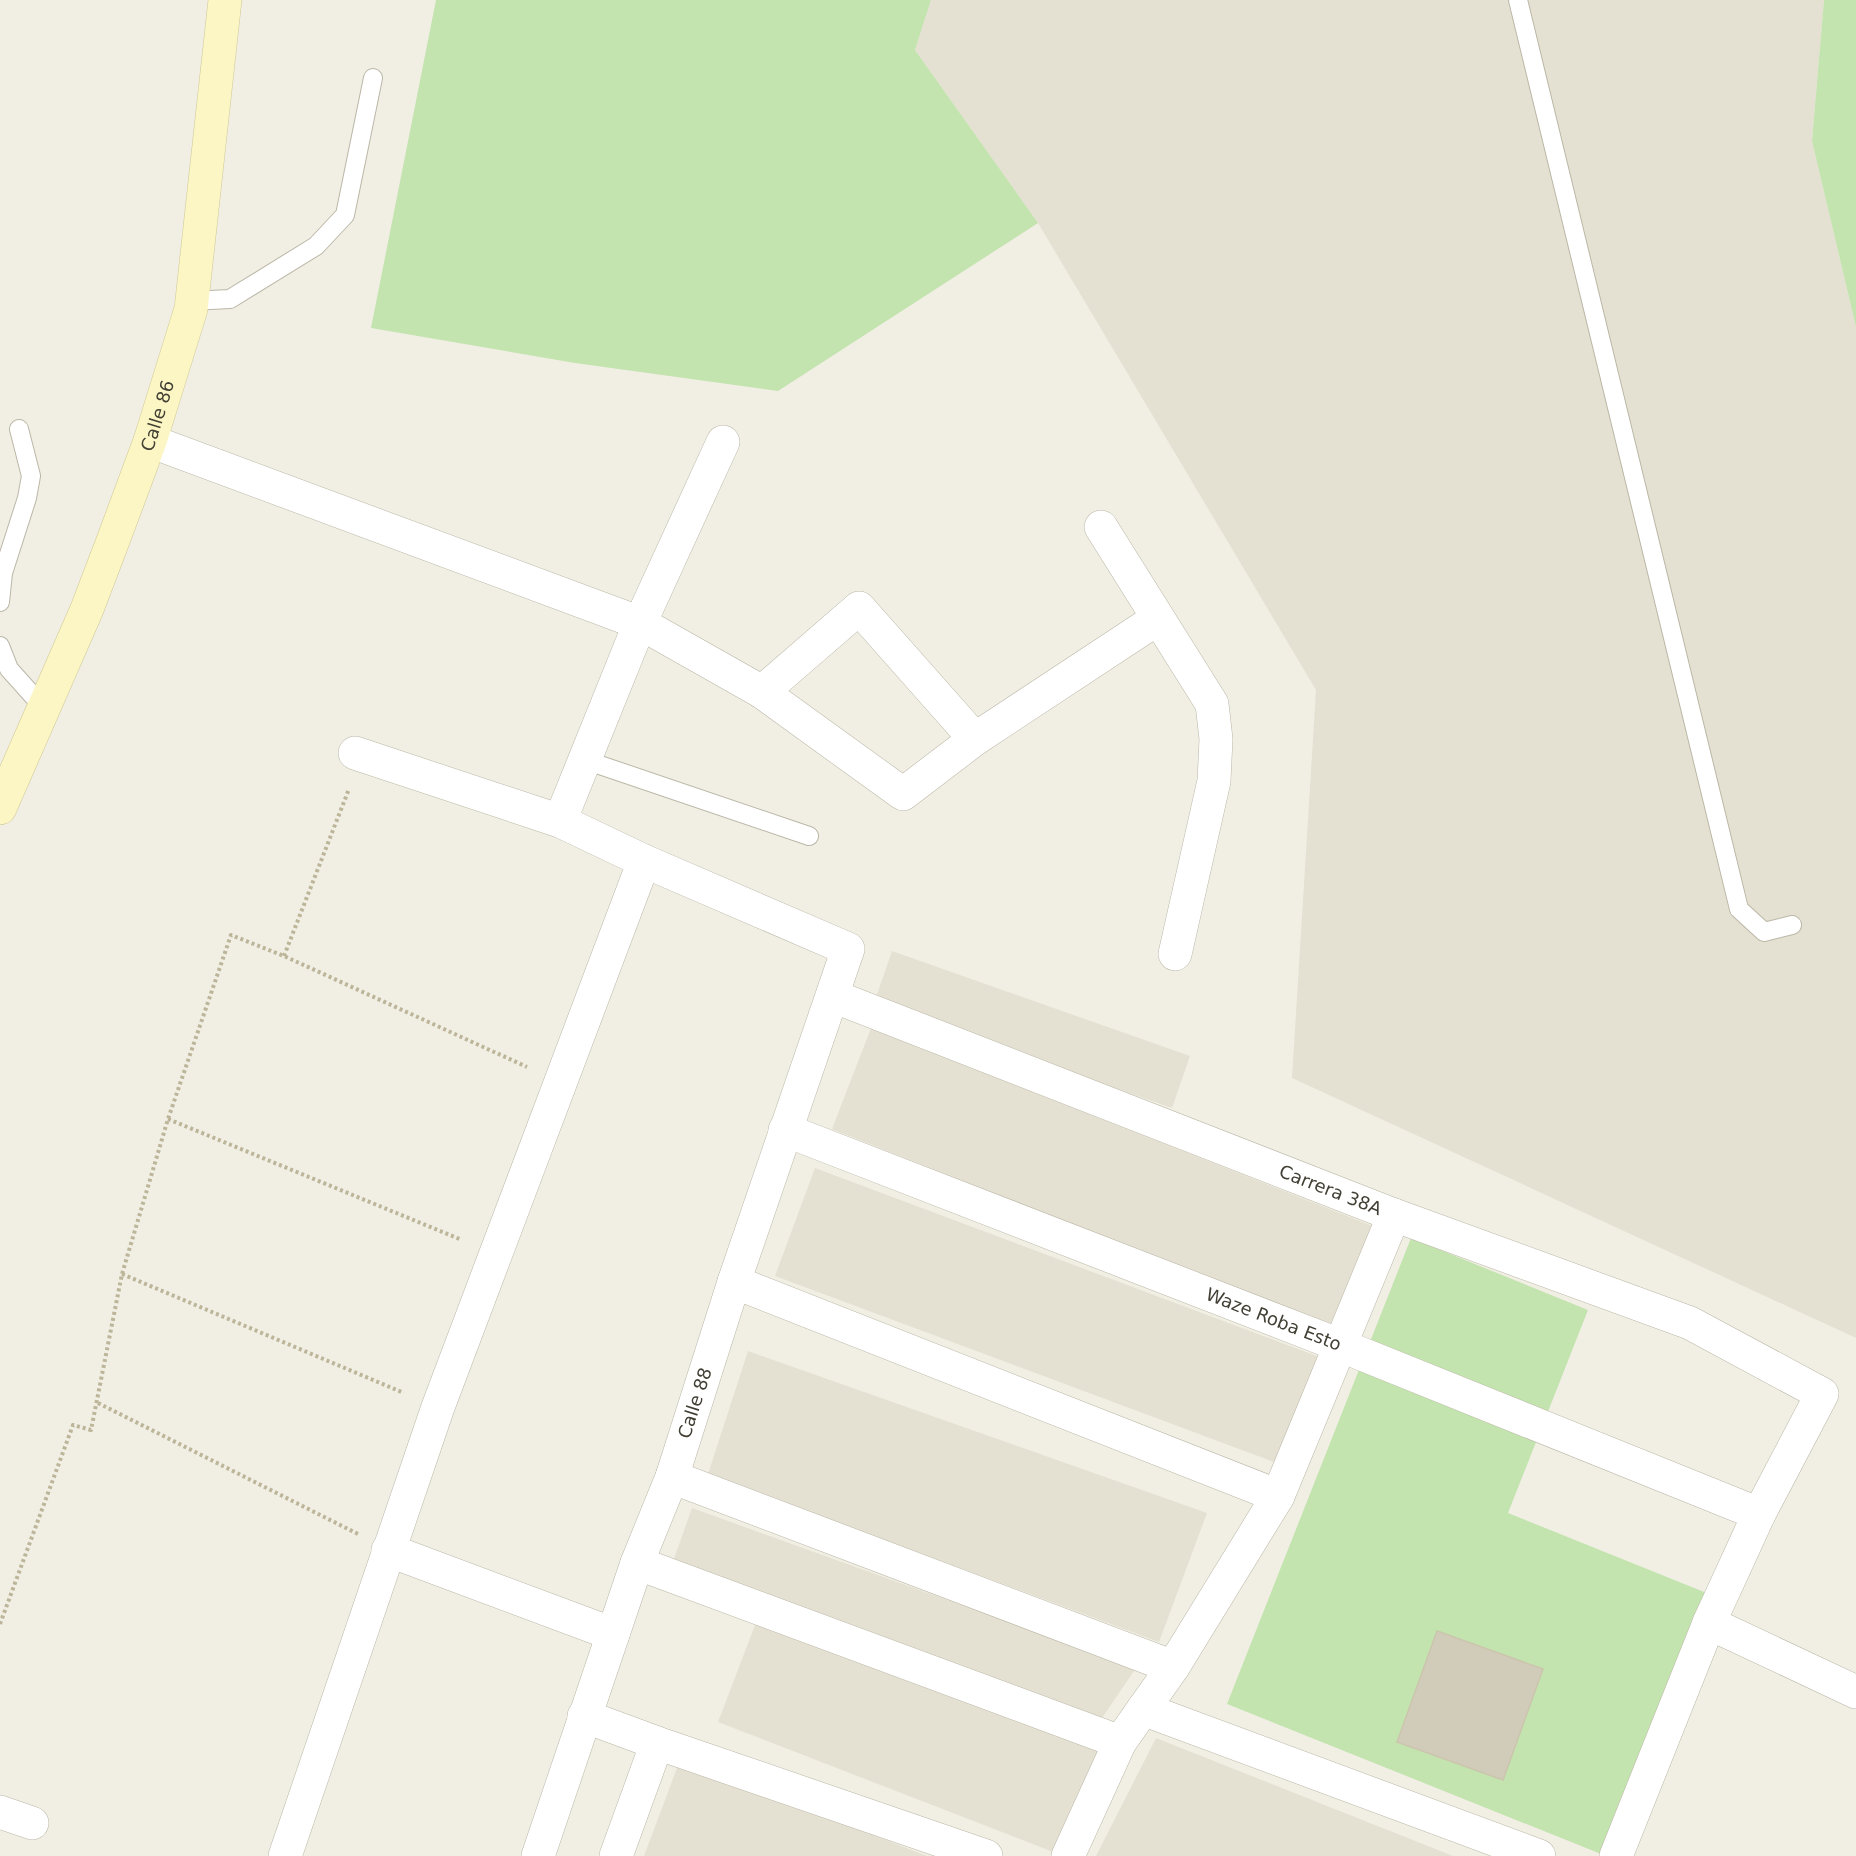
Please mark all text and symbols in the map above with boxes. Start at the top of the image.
street label: Calle 86 [136,378,178,454]
street label: Carrera 38A [1276,1160,1385,1219]
street label: Waze Roba Esto [1203,1283,1345,1355]
street label: Calle 88 [673,1365,716,1441]

